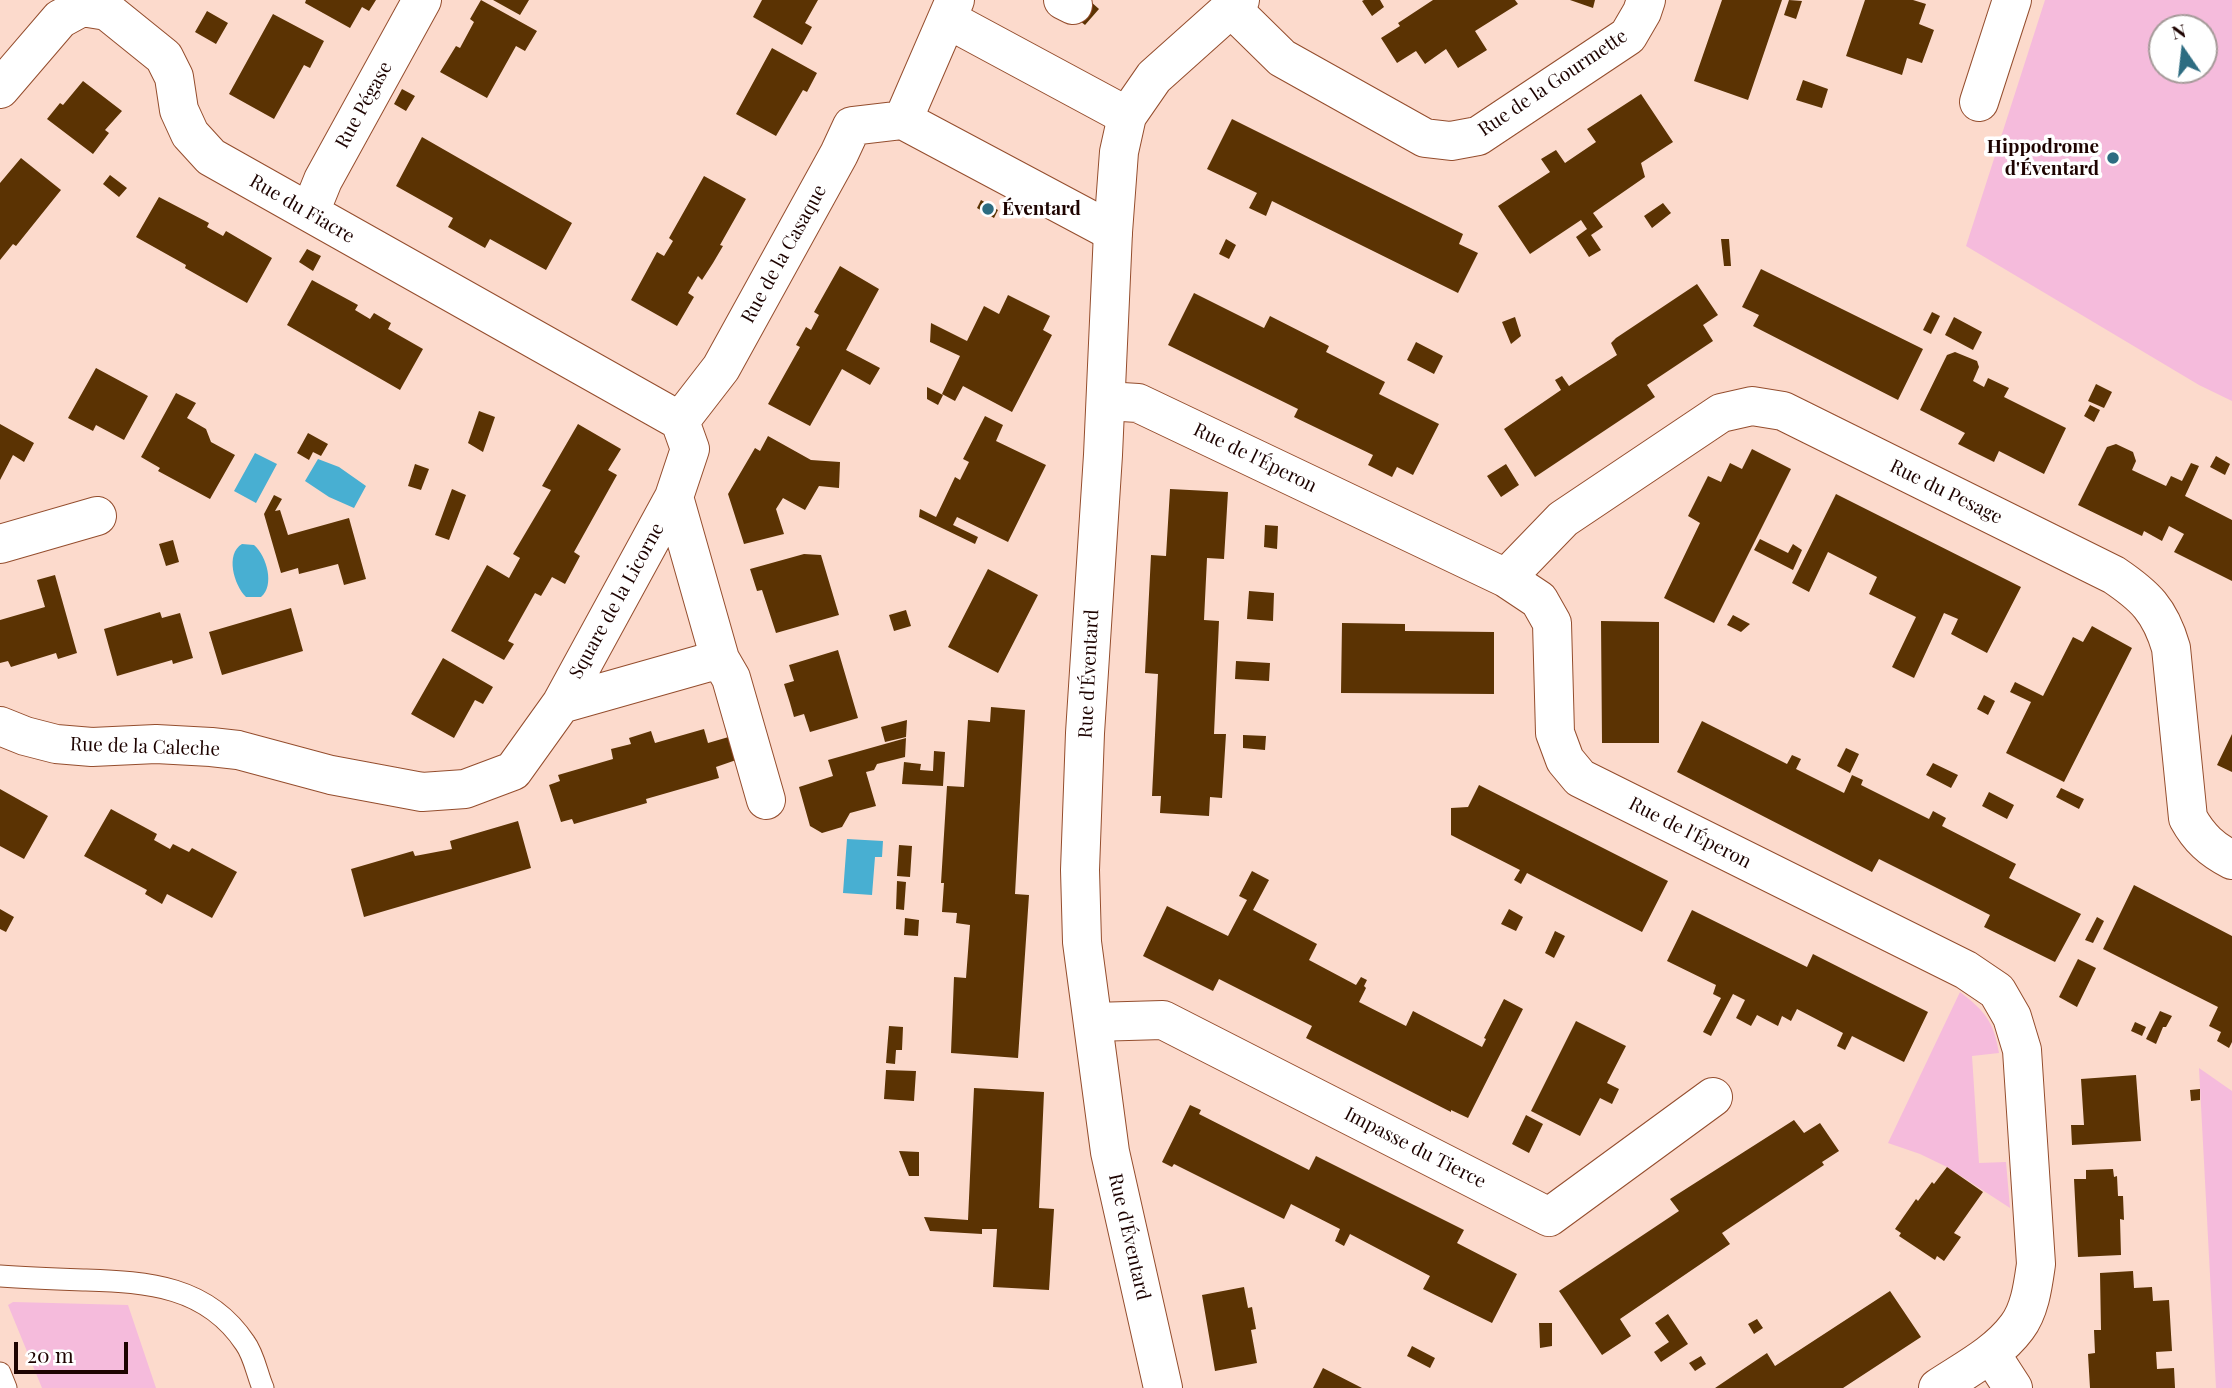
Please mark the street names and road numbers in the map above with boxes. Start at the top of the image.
street label: Rue de la Gourmette [1474,25,1632,141]
street label: Rue Pégase [331,58,397,152]
street label: Rue du Fiacre [246,170,358,248]
street label: Rue de la Casaque [737,181,831,327]
street label: Rue de l'Éperon [1190,418,1320,498]
street label: Rue du Pesage [1886,455,2006,529]
street label: Square de la Licorne [565,519,669,683]
street label: Rue d'Éventard [1074,609,1104,739]
street label: Rue de la Caleche [70,733,220,761]
street label: Rue de l'Éperon [1625,792,1755,874]
street label: Impasse du Tierce [1340,1102,1490,1194]
street label: Rue d'Éventard [1103,1171,1155,1303]

